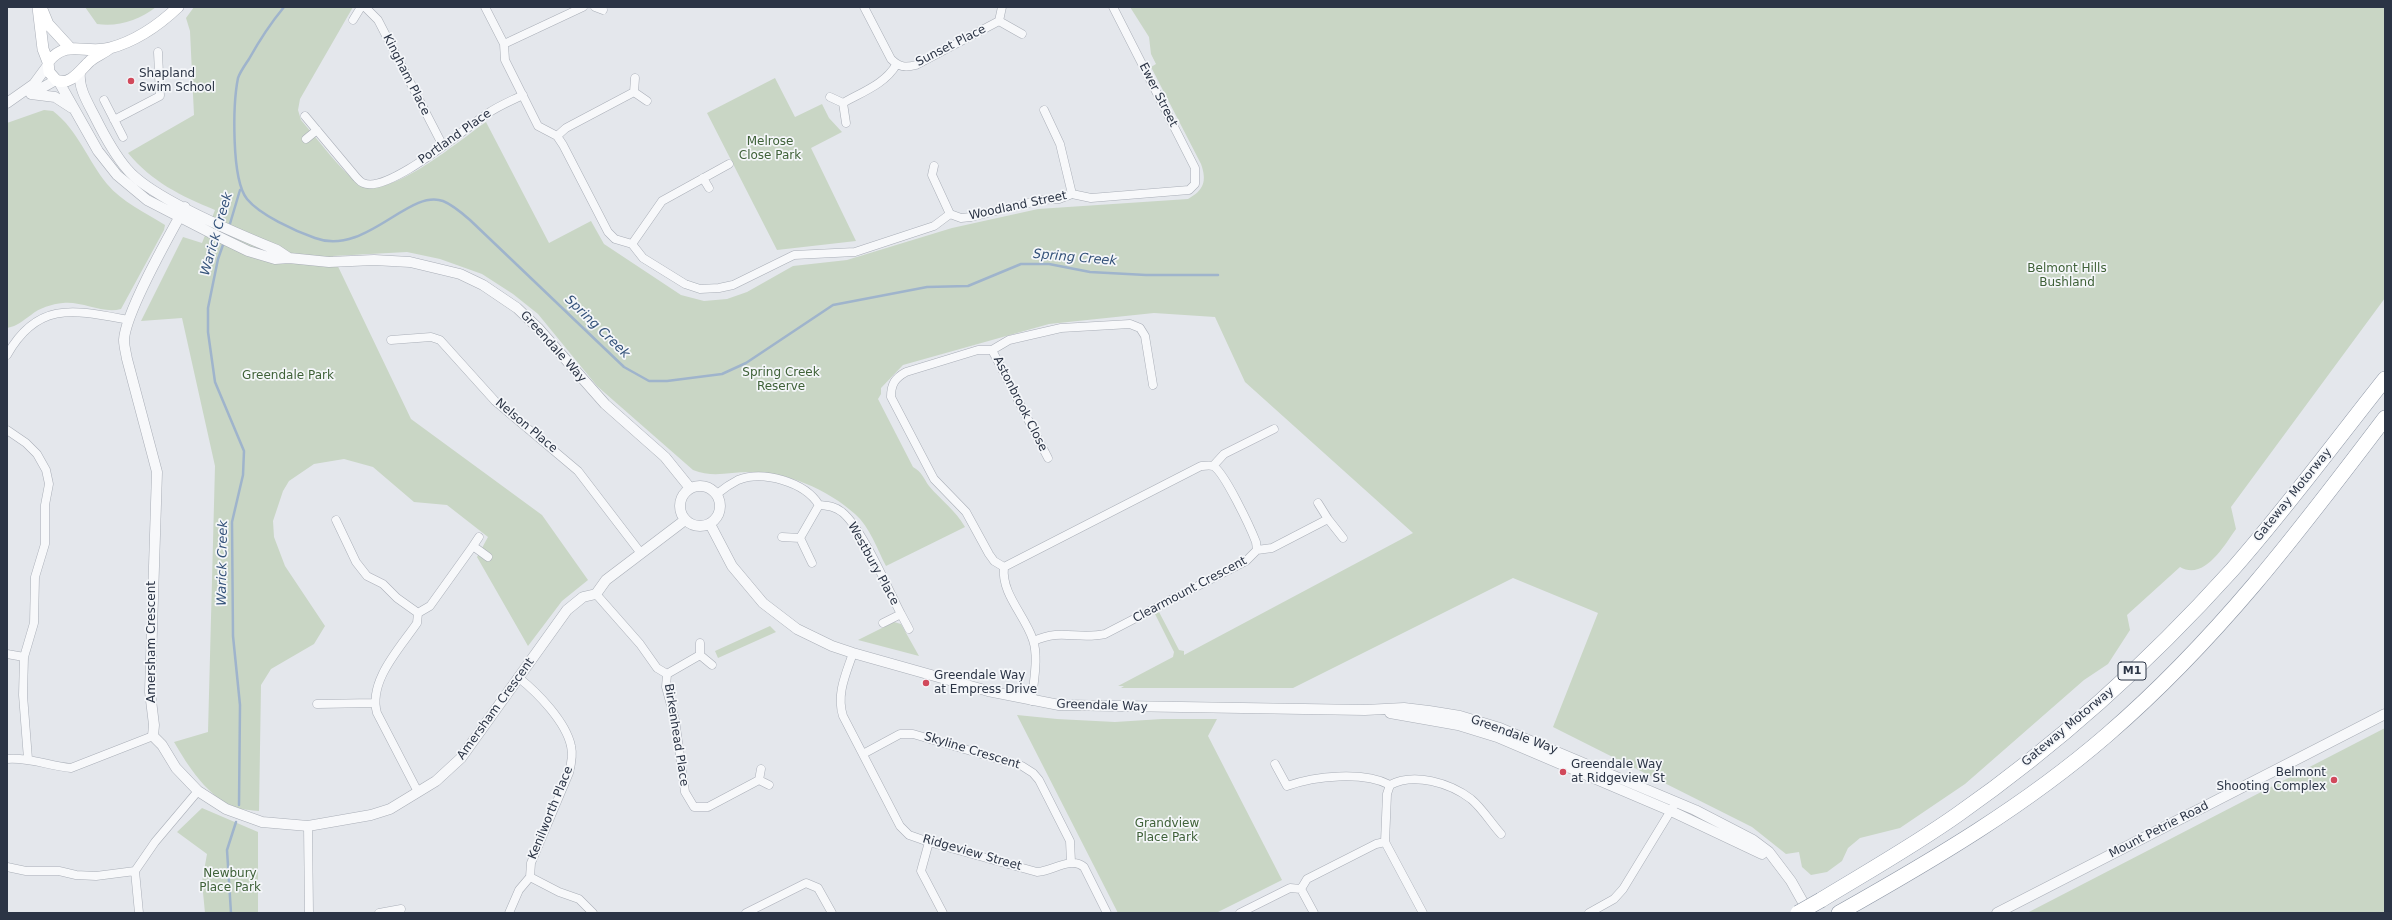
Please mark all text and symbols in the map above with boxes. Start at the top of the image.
street label: Sunset Place [913,22,989,70]
street label: Kingham Place [379,32,433,118]
street label: Ewer Street [1136,61,1180,129]
place label: Shapland Swim School [139,67,215,95]
marker: Shapland Swim School [126,76,136,86]
street label: Portland Place [416,107,494,167]
park label: Melrose Close Park [739,135,801,163]
street label: Woodland Street [968,189,1068,223]
water label: Warick Creek [198,191,236,277]
water label: Spring Creek [1032,247,1118,269]
park label: Belmont Hills Bushland [2027,262,2107,290]
water label: Spring Creek [561,292,633,362]
street label: Greendale Way [517,308,589,386]
street label: Astonbrook Close [990,354,1050,454]
park label: Spring Creek Reserve [742,366,820,394]
park label: Greendale Park [242,369,334,383]
street label: Nelson Place [492,396,560,456]
street label: Gateway Motorway [2251,445,2335,545]
water label: Warick Creek [214,520,232,606]
street label: Westbury Place [844,520,902,608]
street label: Clearmount Crescent [1131,554,1249,626]
street label: Amersham Crescent [145,581,159,703]
street label: Amersham Crescent [454,655,538,763]
road number: M1 [2118,662,2146,680]
place label: Greendale Way at Empress Drive [934,669,1037,697]
marker: Greendale Way at Empress Drive [921,678,931,688]
street label: Birkenhead Place [661,683,691,787]
street label: Gateway Motorway [2019,684,2117,770]
street label: Greendale Way [1056,697,1148,715]
street label: Greendale Way [1469,713,1559,757]
street label: Skyline Crescent [922,730,1022,772]
place label: Greendale Way at Ridgeview St [1571,758,1665,786]
street label: Kenilworth Place [526,764,576,862]
place label: Belmont Shooting Complex [2216,766,2326,794]
marker: Greendale Way at Ridgeview St [1558,767,1568,777]
marker: Belmont Shooting Complex [2329,775,2339,785]
street label: Mount Petrie Road [2107,799,2211,861]
park label: Grandview Place Park [1135,817,1199,845]
street label: Ridgeview Street [921,832,1023,874]
park label: Newbury Place Park [199,867,261,895]

